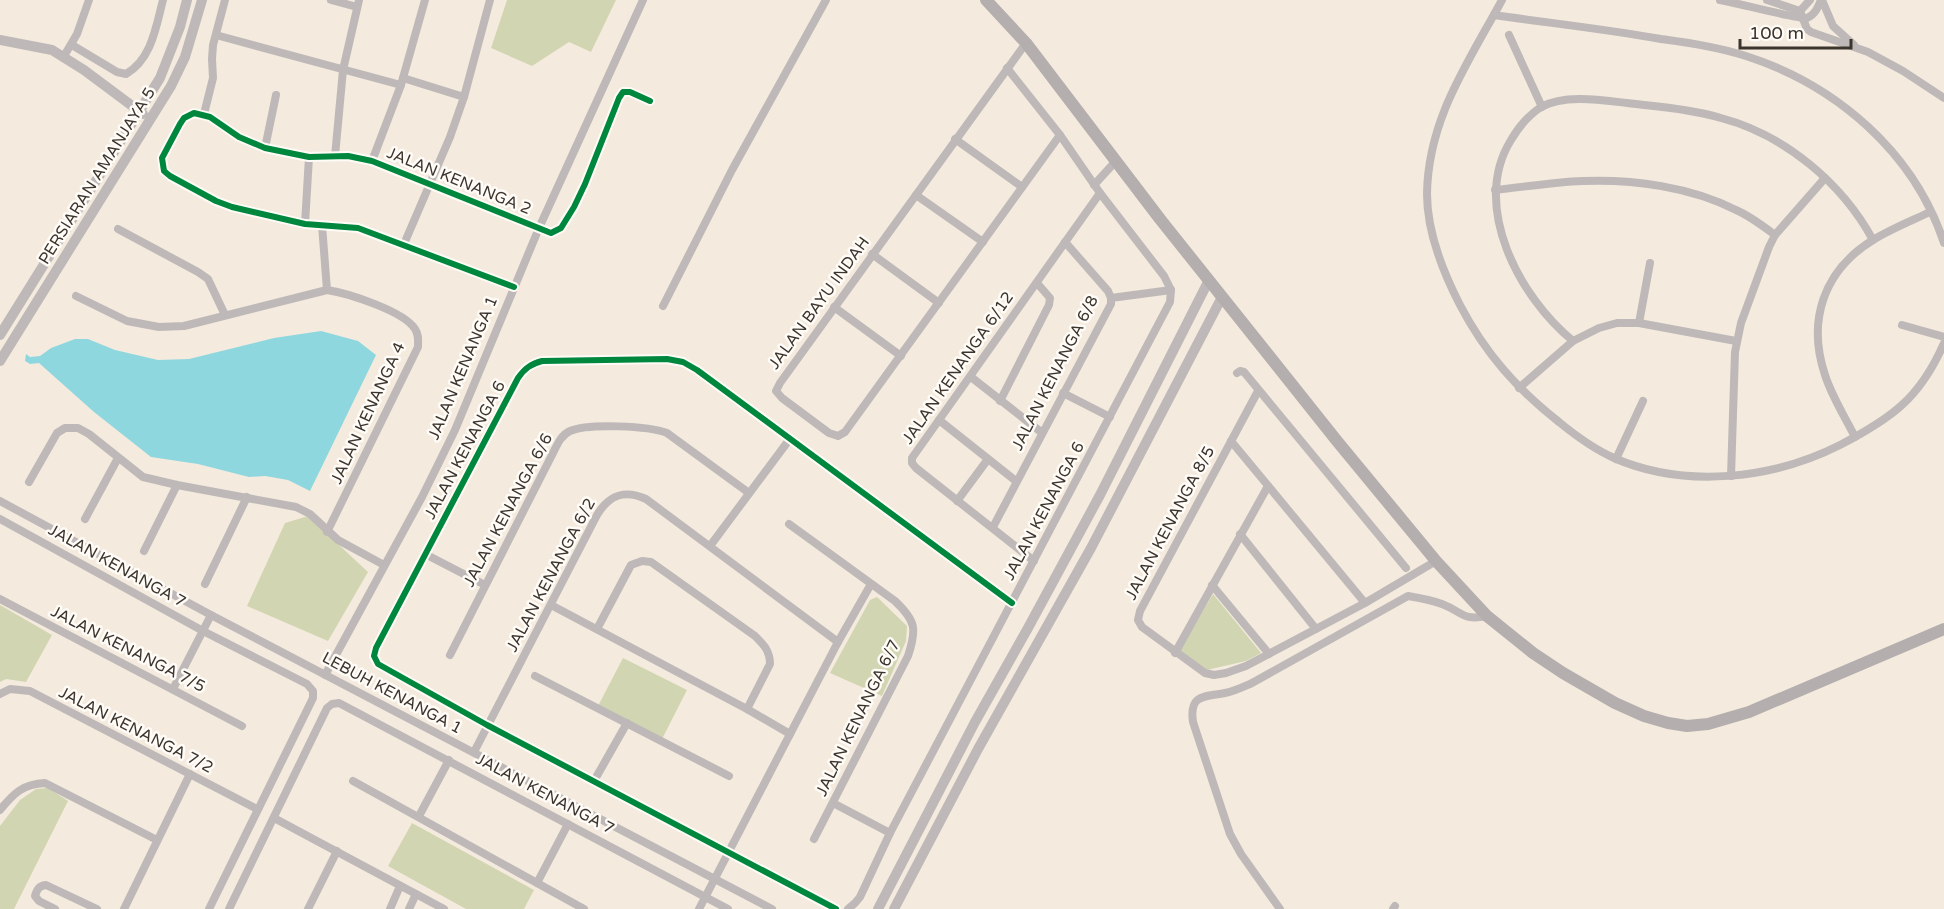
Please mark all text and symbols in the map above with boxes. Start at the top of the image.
scale bar [1740,12,1851,50]
text: 100 m [1749,22,1804,44]
street label: PERSIARAN AMANJAYA 5 [34,84,160,268]
street label: JALAN KENANGA 2 [384,143,534,219]
street label: JALAN BAYU INDAH [764,233,874,373]
street label: JALAN KENANGA 6/12 [898,288,1018,448]
street label: JALAN KENANGA 6/8 [1007,292,1103,454]
street label: JALAN KENANGA 1 [424,293,502,443]
street label: JALAN KENANGA 4 [326,339,410,487]
street label: JALAN KENANGA 6 [420,377,510,523]
street label: JALAN KENANGA 6/6 [459,430,557,590]
street label: JALAN KENANGA 6 [999,438,1089,584]
street label: JALAN KENANGA 8/5 [1121,443,1219,603]
street label: JALAN KENANGA 6/2 [502,495,600,655]
street label: JALAN KENANGA 7 [45,520,189,612]
street label: JALAN KENANGA 7/5 [47,601,209,697]
street label: JALAN KENANGA 6/7 [811,637,905,799]
street label: LEBUH KENANGA 1 [319,648,465,738]
street label: JALAN KENANGA 7/2 [55,682,217,778]
street label: JALAN KENANGA 7 [472,749,618,839]

